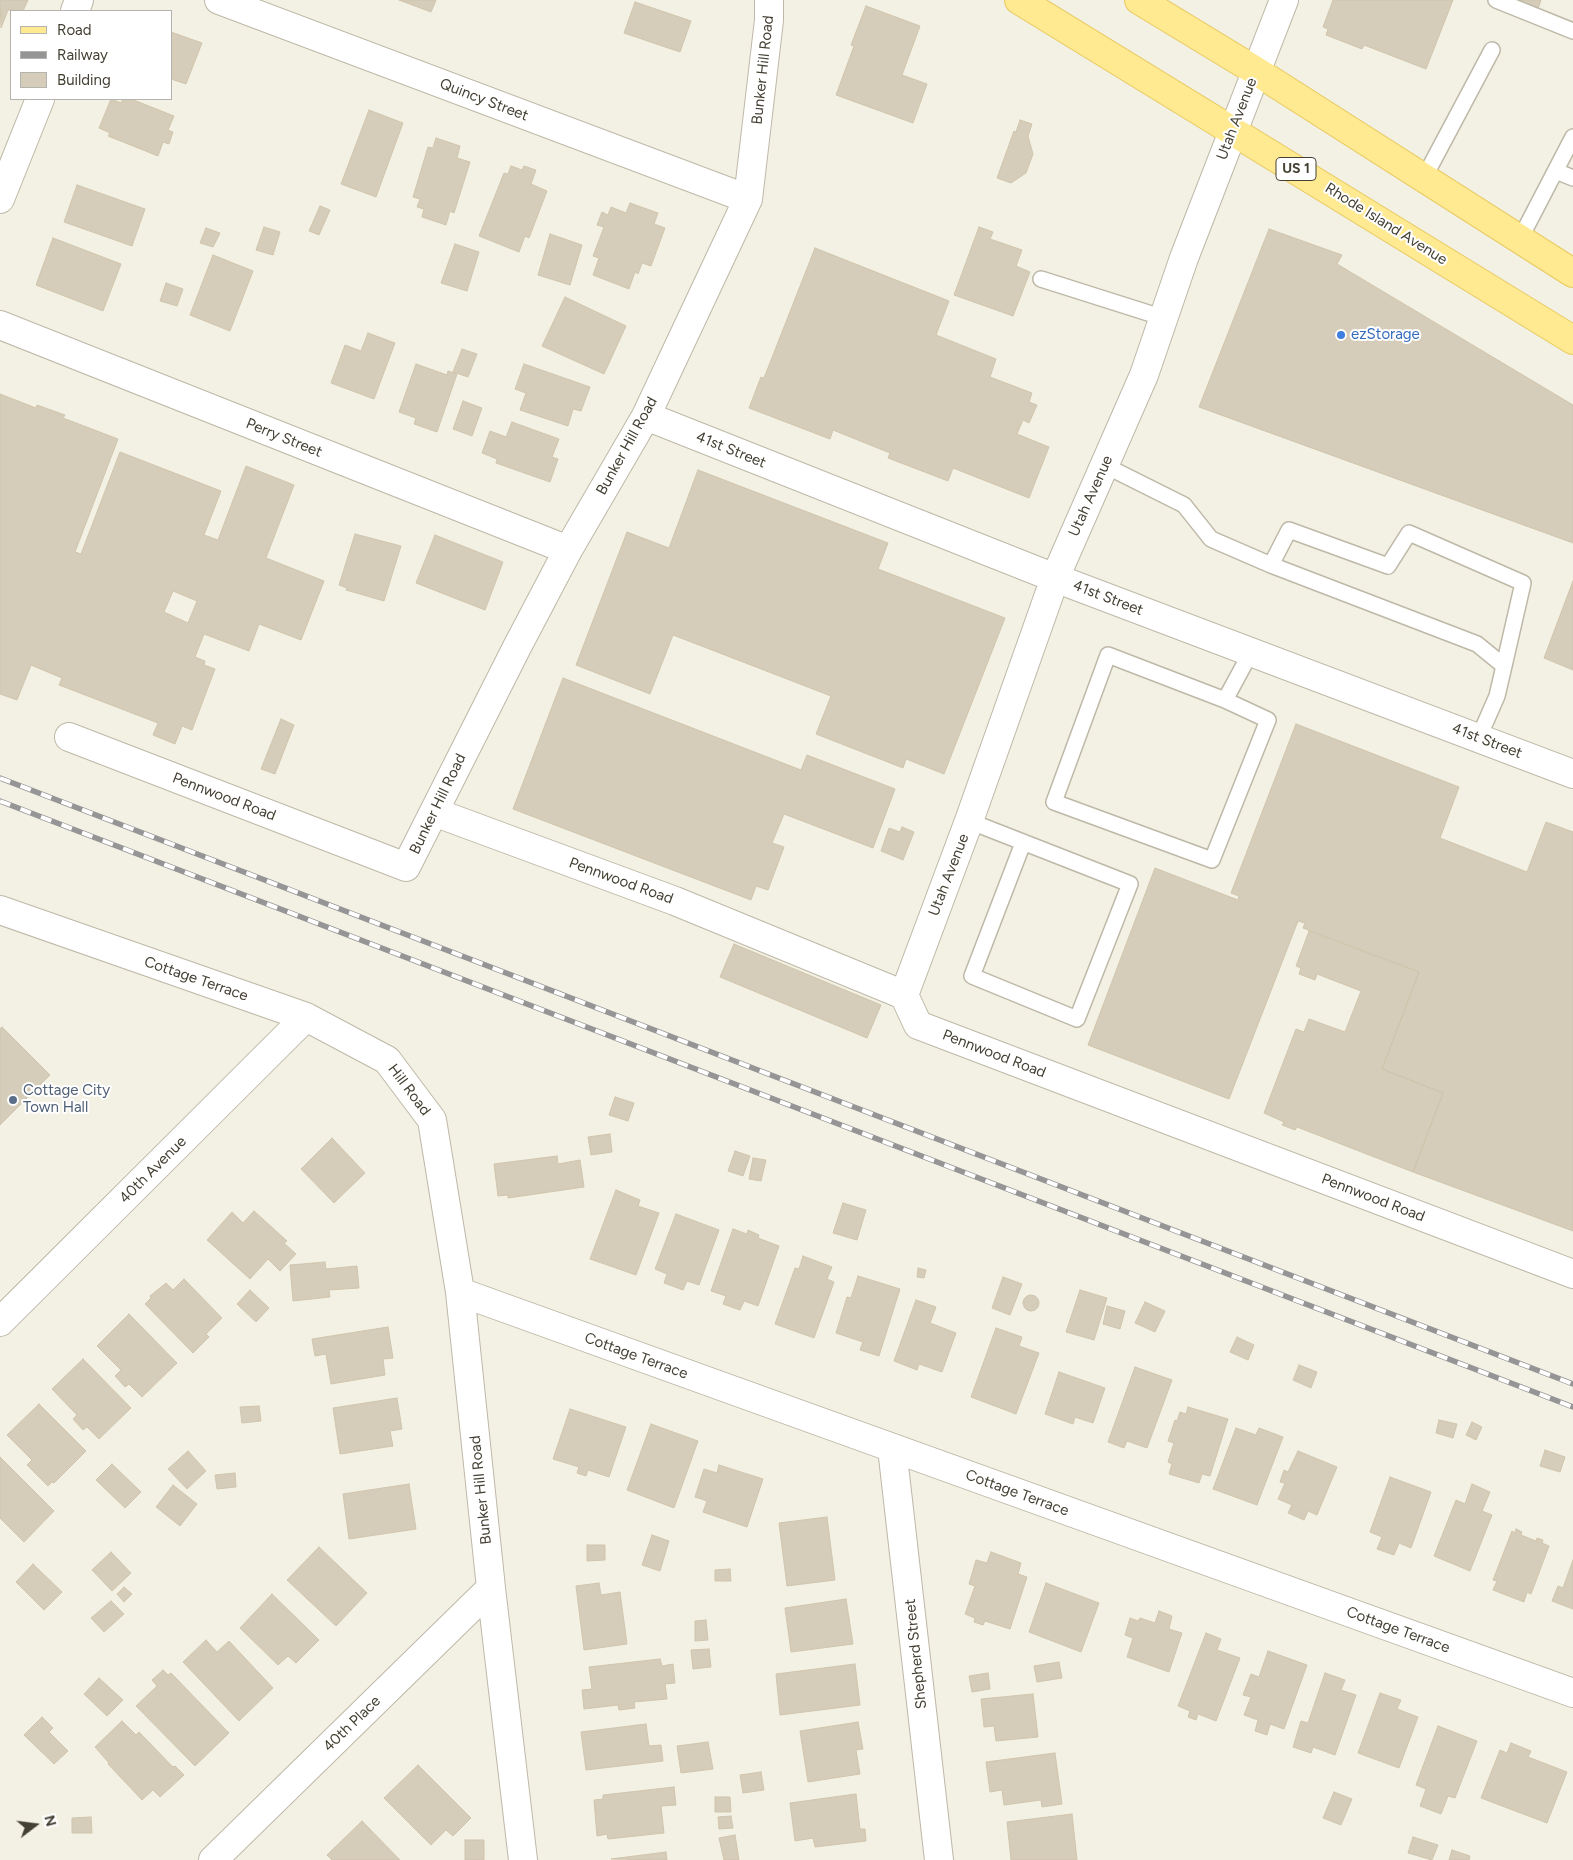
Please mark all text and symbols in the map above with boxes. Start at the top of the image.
legend [10,10,172,100]
street label: Bunker Hill Road [748,15,778,125]
text: Road [57,21,92,39]
text: Railway [57,46,108,64]
text: Building [57,71,111,89]
street label: Quincy Street [437,75,531,125]
street label: Utah Avenue [1213,75,1261,163]
road number: US 1 [1276,157,1316,180]
street label: Rhode Island Avenue [1322,179,1450,269]
place label: ezStorage [1351,326,1420,344]
marker: ezStorage [1335,329,1347,341]
street label: Bunker Hill Road [593,394,661,498]
street label: Perry Street [243,415,325,461]
street label: 41st Street [693,428,769,472]
street label: Utah Avenue [1065,453,1117,539]
street label: 41st Street [1070,576,1146,620]
street label: 41st Street [1449,719,1525,763]
street label: Bunker Hill Road [406,751,470,857]
street label: Pennwood Road [170,769,278,825]
street label: Utah Avenue [925,831,973,919]
street label: Pennwood Road [567,854,675,908]
street label: Cottage Terrace [142,953,250,1005]
street label: Pennwood Road [940,1026,1048,1082]
street label: Hill Road [384,1061,434,1119]
place label: Cottage City Town Hall [23,1082,110,1117]
marker: Cottage City Town Hall [7,1094,19,1106]
street label: 40th Avenue [116,1133,190,1207]
street label: Pennwood Road [1319,1170,1427,1226]
street label: Cottage Terrace [582,1329,690,1383]
street label: Bunker Hill Road [466,1435,496,1545]
street label: Cottage Terrace [963,1466,1071,1520]
street label: Shepherd Street [901,1598,931,1710]
street label: Cottage Terrace [1344,1603,1452,1657]
street label: 40th Place [320,1692,384,1756]
north arrow [10,1800,60,1850]
text: N [40,1814,60,1828]

